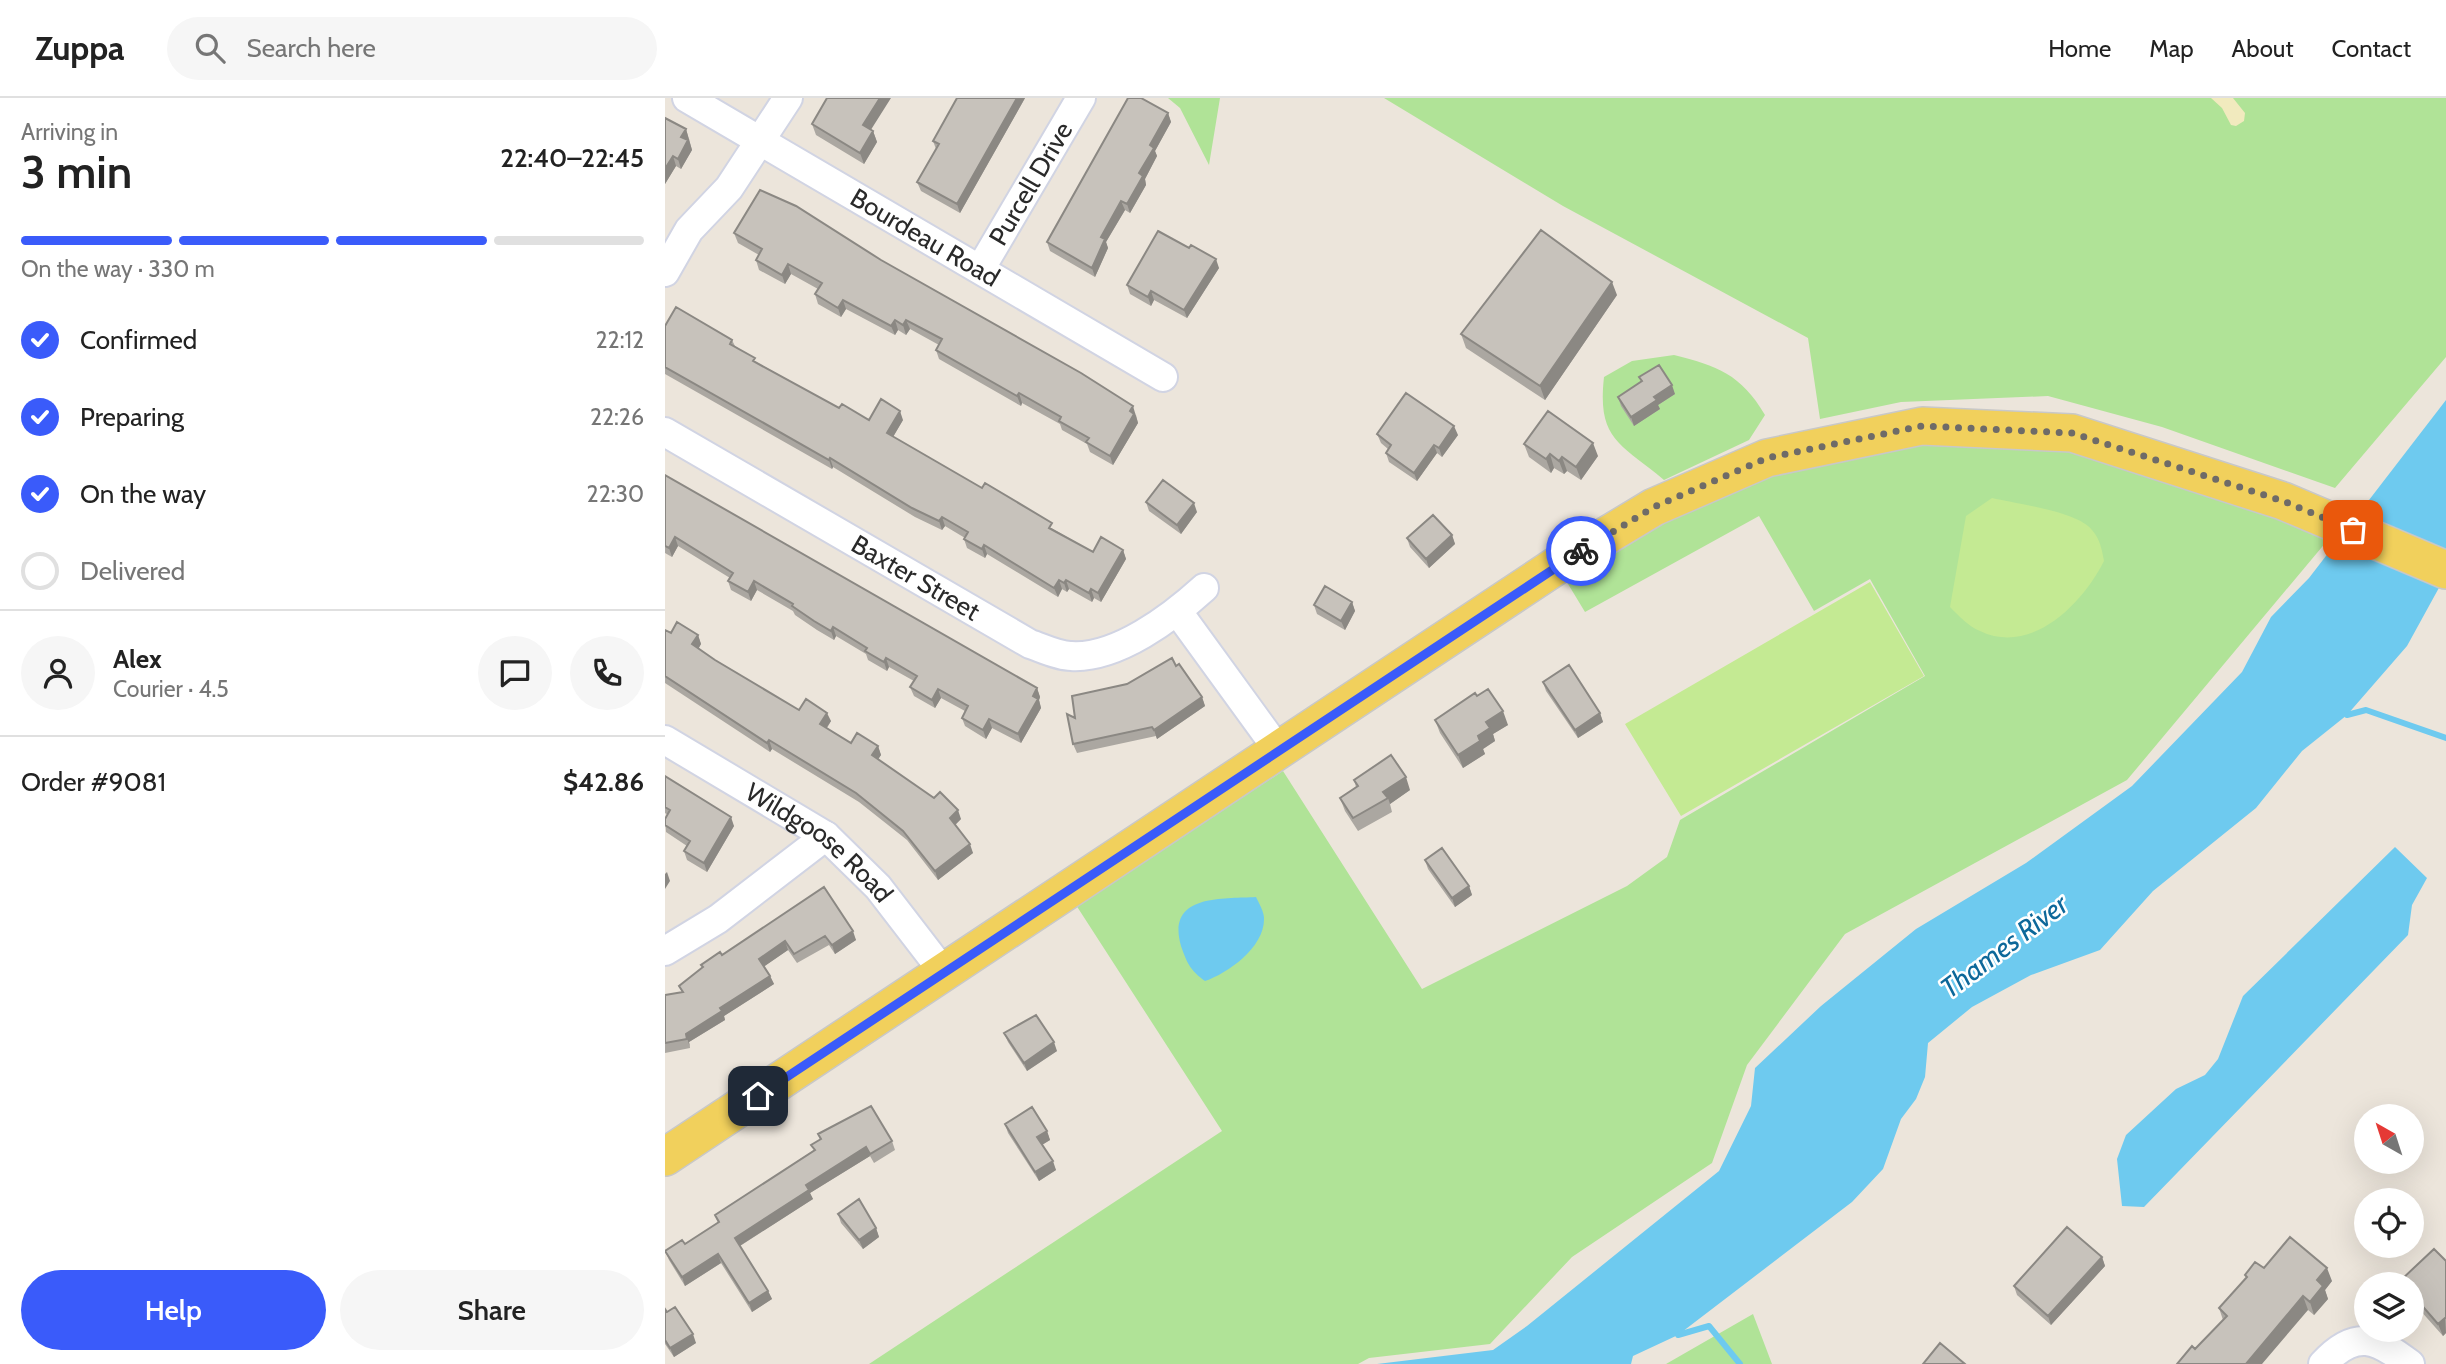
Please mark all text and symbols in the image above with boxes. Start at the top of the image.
search box [167,17,657,80]
text: Zuppa [35,28,125,68]
icon: search [191,29,229,67]
text: Search here [247,32,376,64]
text: Home [2048,34,2111,63]
text: Map [2149,34,2194,63]
text: About [2232,34,2294,63]
text: Contact [2332,34,2411,63]
street label: Purcell Drive [982,116,1079,251]
text: Arriving in [21,118,118,146]
text: 22:40–22:45 [500,142,644,174]
text: 3 min [21,144,132,200]
street label: Bourdeau Road [845,181,1005,294]
text: On the way · 330 m [21,255,215,283]
icon: check [21,321,59,359]
text: Confirmed [80,324,197,356]
text: 22:12 [596,326,644,354]
icon: check [21,398,59,436]
text: Preparing [80,401,184,433]
text: 22:26 [590,403,644,431]
icon: check [21,475,59,513]
text: On the way [80,478,206,510]
text: 22:30 [587,480,644,508]
pin [2323,500,2383,560]
icon: bag [2334,511,2372,549]
courier [1546,516,1616,586]
street label: Baxter Street [846,528,986,628]
icon: bike [1562,532,1600,570]
text: Delivered [80,555,185,587]
button: person [21,636,95,710]
button: chat [478,636,552,710]
button: phone [570,636,644,710]
text: Alex [113,643,162,675]
text: Courier · 4.5 [113,675,229,703]
text: Order #9081 [21,766,166,798]
text: $42.86 [563,766,644,798]
street label: Wildgoose Road [740,776,900,909]
water label: Thames River [1934,886,2076,1005]
pin [728,1066,788,1126]
icon: home [739,1077,777,1115]
north arrow [2354,1104,2424,1174]
map controls [2354,1104,2424,1342]
button: locate [2354,1188,2424,1258]
button: Help [21,1270,326,1350]
button: Share [340,1270,644,1350]
button: layers [2354,1272,2424,1342]

